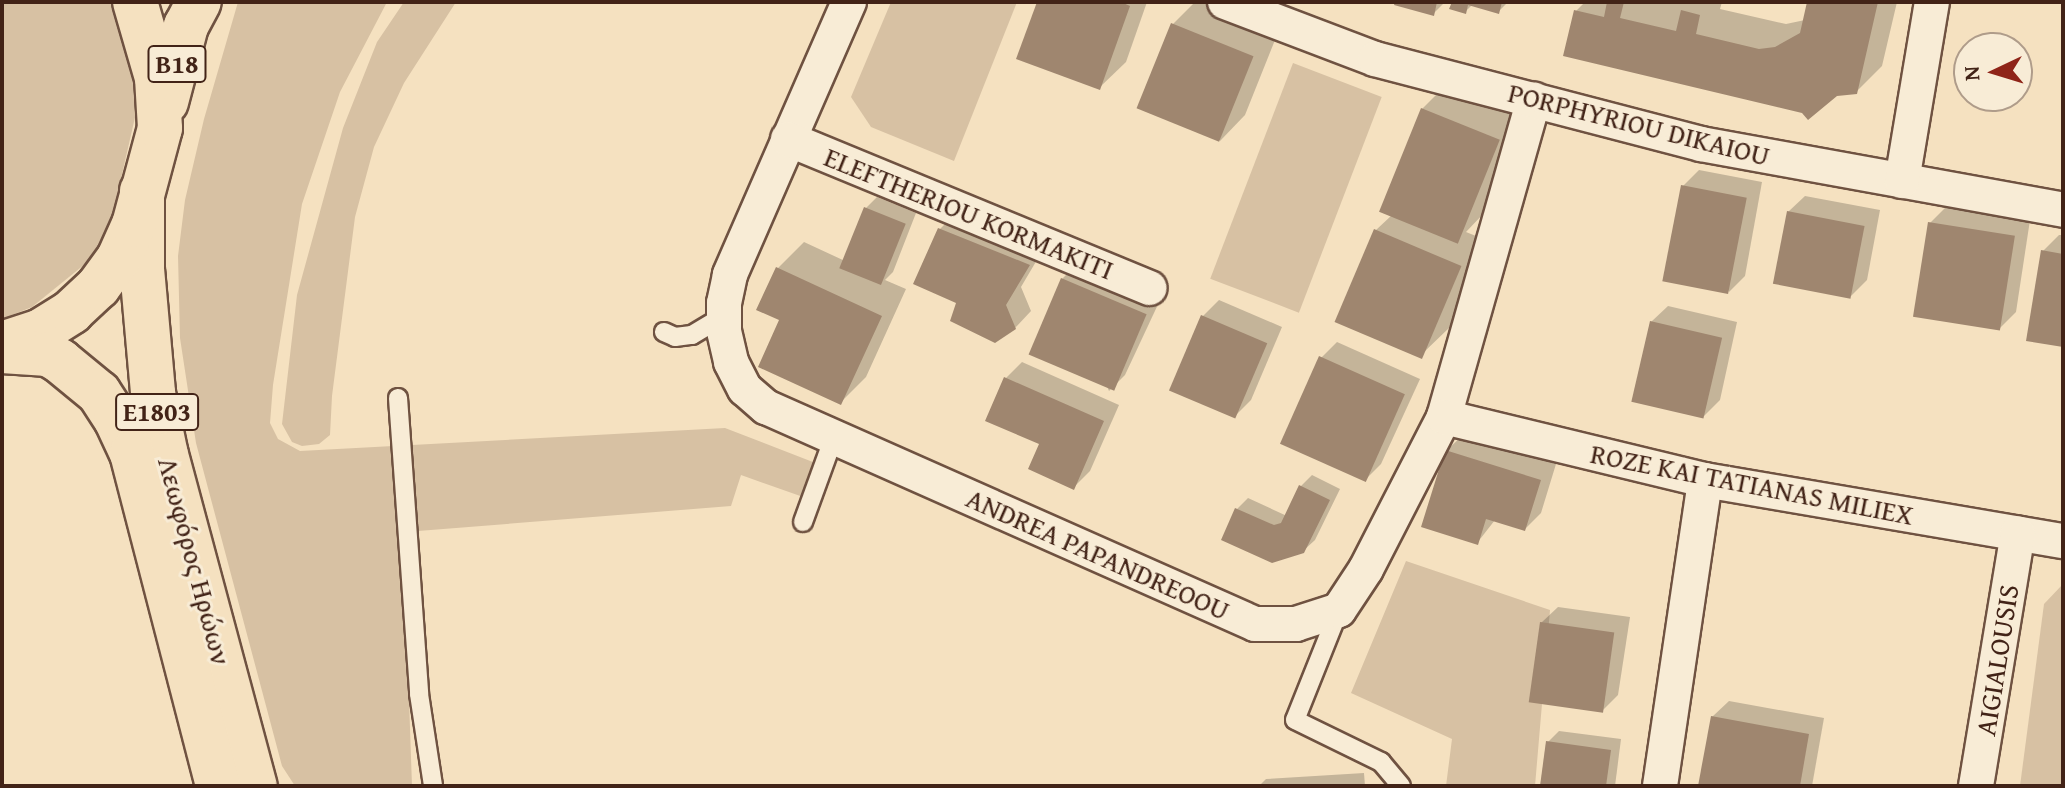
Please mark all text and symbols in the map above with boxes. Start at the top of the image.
north arrow [1953,32,2033,112]
road number: B18 [147,42,207,86]
text: N [1955,65,1988,82]
street label: PORPHYRIOU DIKAIOU [1505,75,1773,173]
street label: ELEFTHERIOU KORMAKITI [820,140,1118,286]
road number: E1803 [115,390,199,434]
street label: ROZE KAI TATIANAS MILIEX [1588,436,1916,532]
street label: Λεωφόρος Ηρώων [151,453,239,669]
street label: ANDREA PAPANDREOOU [961,481,1235,627]
street label: AIGIALOUSIS [1968,582,2026,738]

